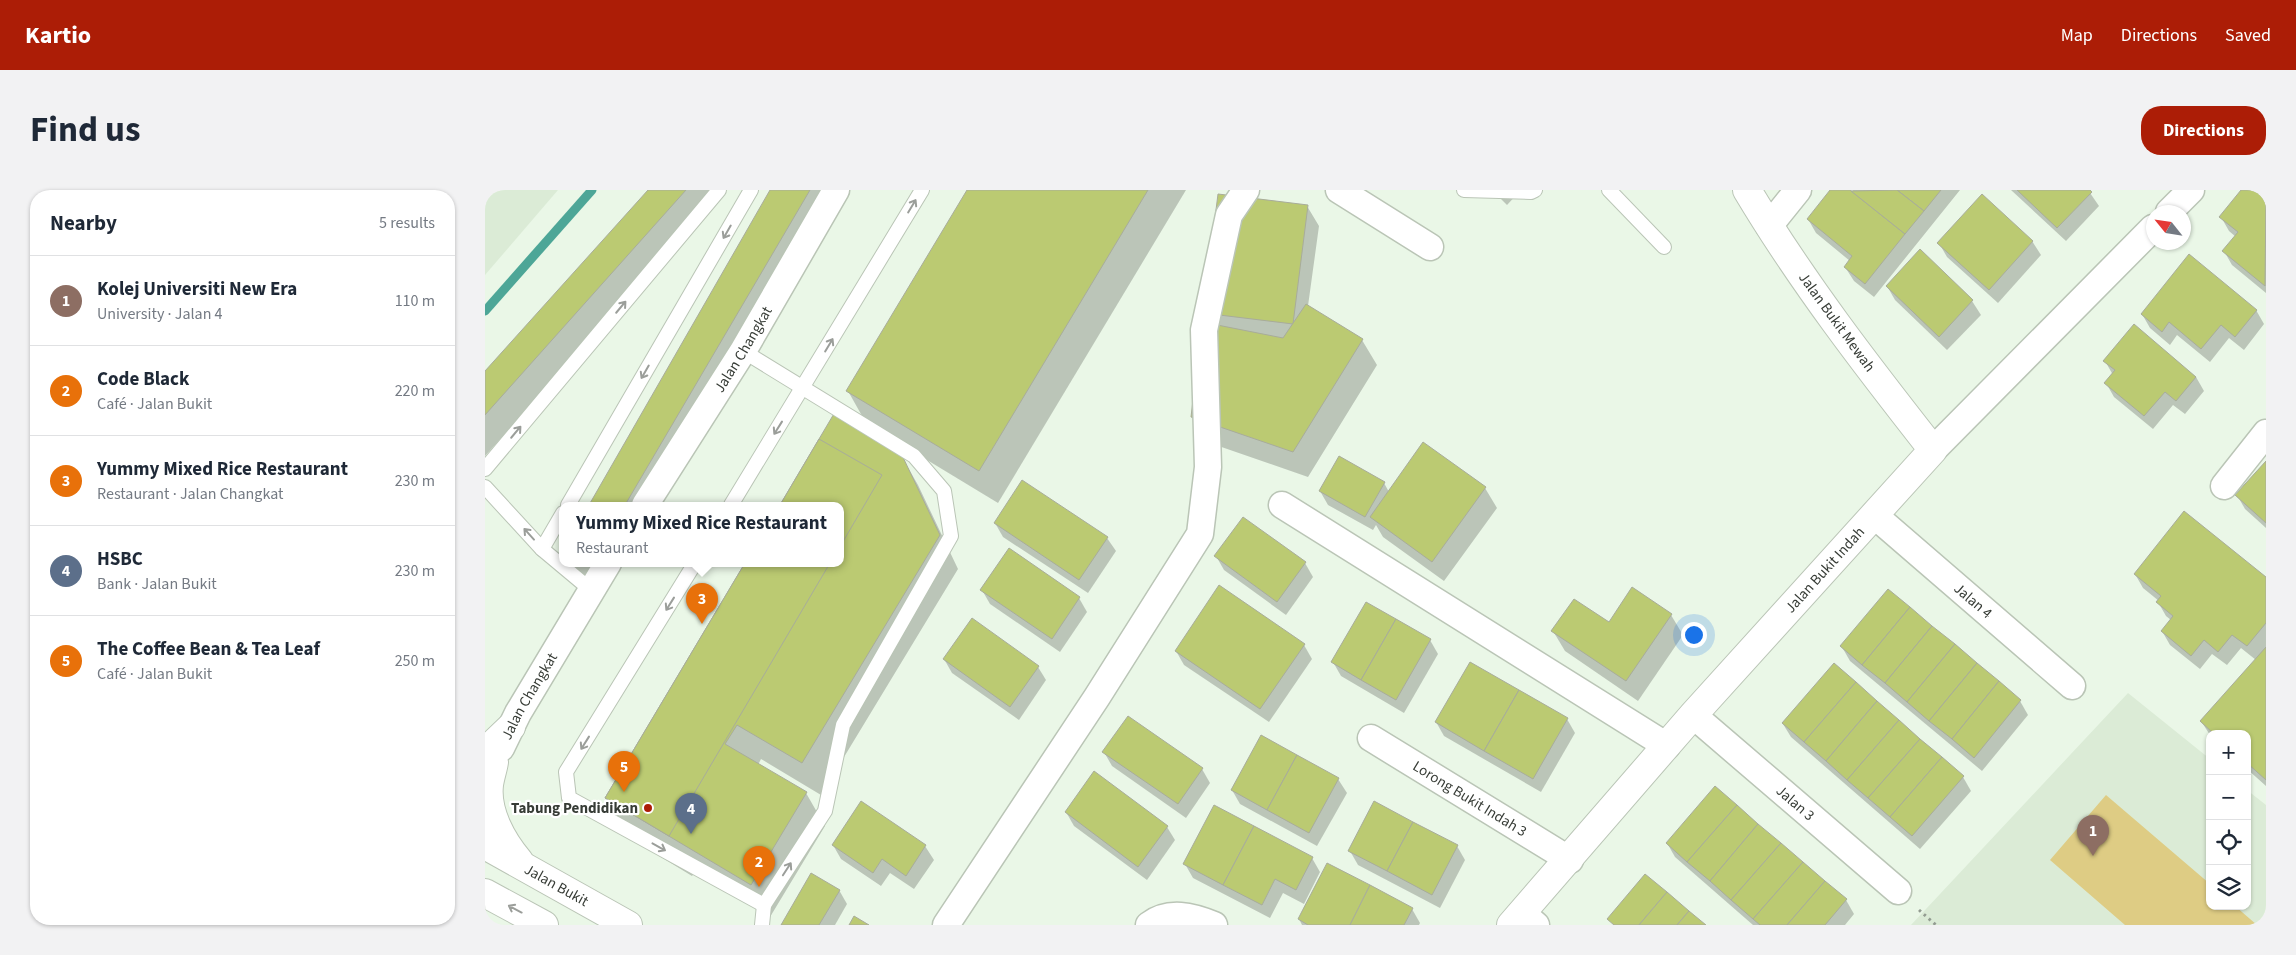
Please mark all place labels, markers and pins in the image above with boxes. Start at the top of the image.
pin: 3 [686,583,718,624]
pin: 5 [608,751,640,792]
pin: 4 [675,793,707,834]
place label: Tabung Pendidikan [511,798,638,819]
marker: Tabung Pendidikan [642,802,654,814]
pin: 1 [2077,815,2109,856]
pin: 2 [743,846,775,887]

